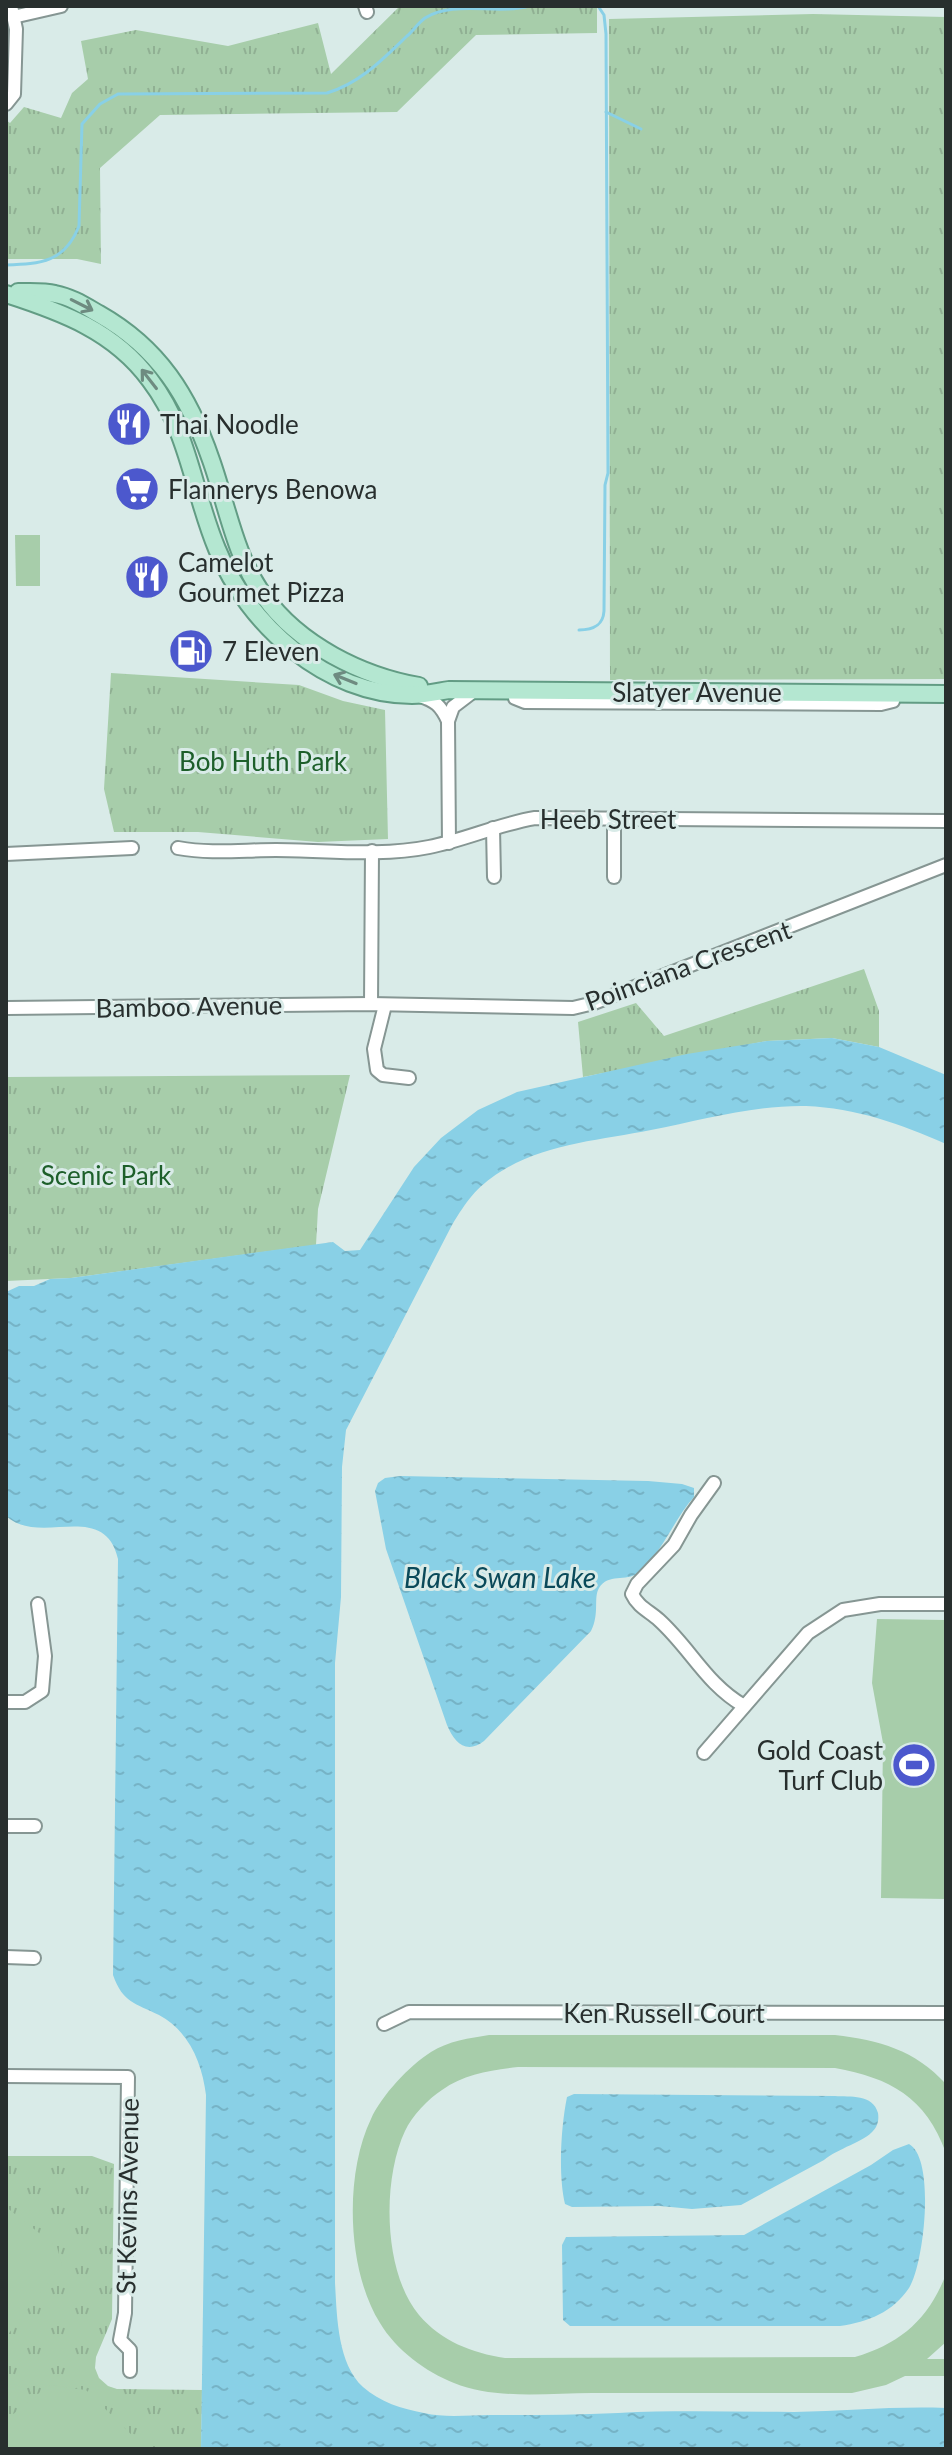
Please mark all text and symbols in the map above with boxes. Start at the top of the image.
one-way arrow [69,297,93,313]
one-way arrow [140,369,157,390]
restaurant icon: Thai Noodle [105,400,153,448]
place label: Thai Noodle [160,408,299,440]
supermarket icon: Flannerys Benowa [113,465,161,513]
place label: Flannerys Benowa [168,473,377,505]
place label: Camelot Gourmet Pizza [178,546,345,608]
restaurant icon: Camelot Gourmet Pizza [123,553,171,601]
fuel station icon: 7 Eleven [167,627,215,675]
place label: 7 Eleven [222,635,320,667]
one-way arrow [333,671,358,685]
street label: Slatyer Avenue [612,676,782,708]
park label: Bob Huth Park [179,745,348,777]
street label: Heeb Street [540,803,677,835]
street label: Poinciana Crescent [581,913,796,1017]
street label: Bamboo Avenue [95,988,283,1024]
park label: Scenic Park [41,1159,172,1191]
water label: Black Swan Lake [404,1560,596,1594]
place label: Gold Coast Turf Club [757,1734,884,1796]
sports icon: Gold Coast Turf Club [890,1741,938,1789]
street label: Ken Russell Court [563,1997,766,2029]
street label: St Kevins Avenue [109,2098,145,2294]

